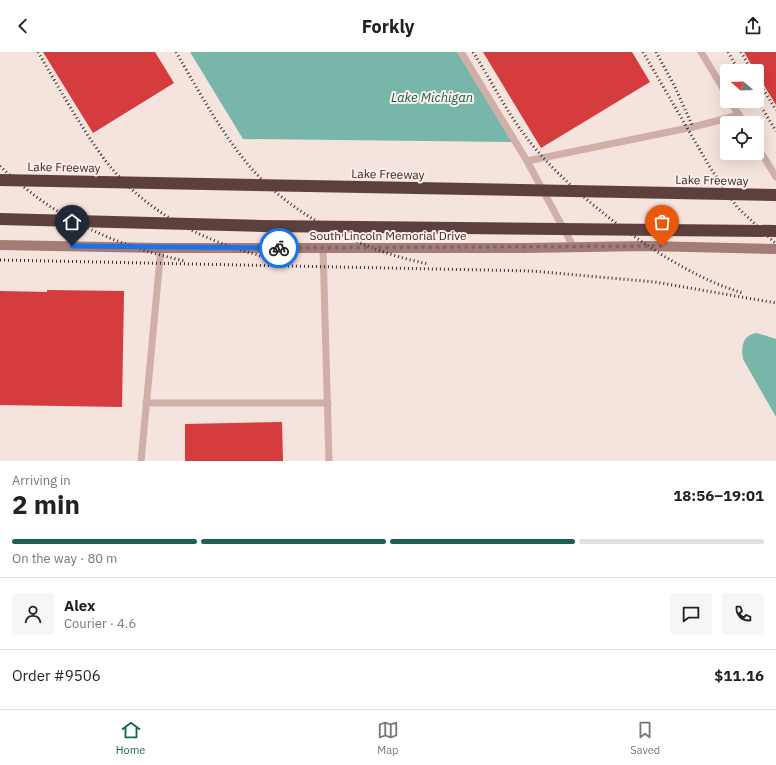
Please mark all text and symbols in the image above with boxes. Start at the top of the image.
icon: back [12,15,34,37]
text: Forkly [362,15,414,38]
icon: share [742,15,764,37]
north arrow [720,64,764,108]
map controls [720,64,764,160]
water label: Lake Michigan [391,89,473,106]
button: locate [720,116,764,160]
street label: Lake Freeway [27,159,101,175]
street label: Lake Freeway [351,166,425,182]
street label: Lake Freeway [675,172,749,188]
pin [55,205,89,246]
pin [645,205,679,246]
icon: home [61,211,83,233]
icon: bag [651,211,673,233]
courier [259,228,299,268]
street label: South Lincoln Memorial Drive [309,228,467,243]
icon: bike [268,237,290,259]
text: Arriving in [12,472,71,489]
text: 18:56–19:01 [673,486,764,505]
text: 2 min [12,487,80,521]
text: On the way · 80 m [12,550,117,567]
button: person [12,593,54,635]
button: chat [670,593,712,635]
button: phone [722,593,764,635]
text: Alex [64,596,95,615]
text: Courier · 4.6 [64,615,136,632]
text: Order #9506 [12,666,101,685]
text: $11.16 [714,666,764,685]
tab: Home [116,719,145,757]
tab: Map [377,719,399,757]
tab: Saved [630,719,660,757]

